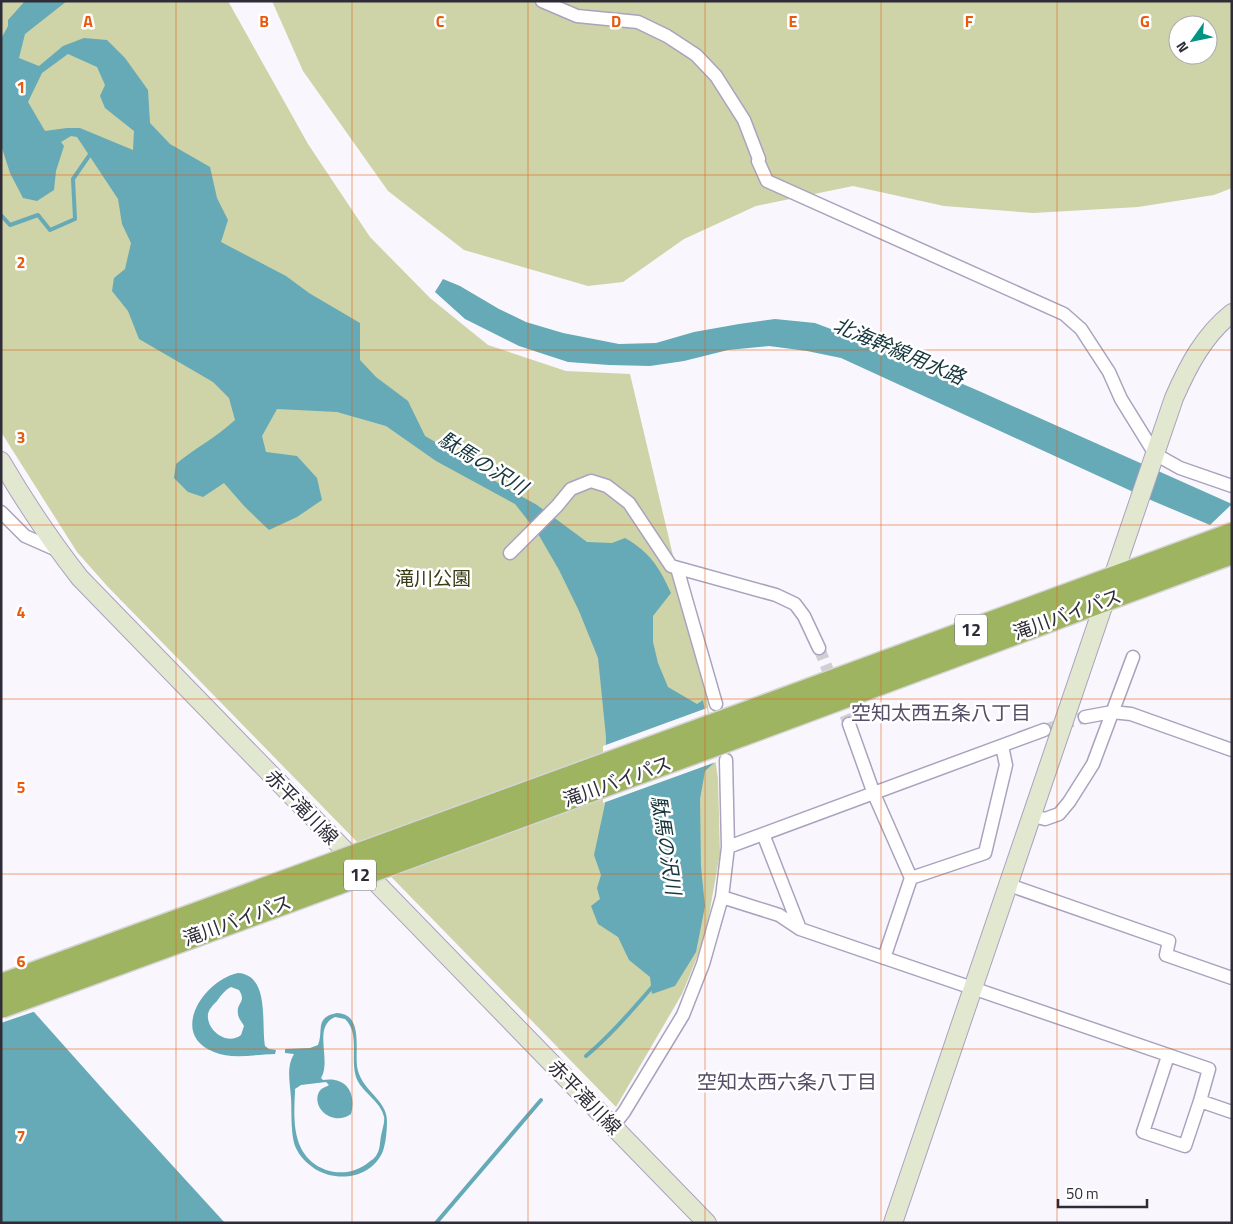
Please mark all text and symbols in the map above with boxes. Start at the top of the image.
text: A [83,9,93,33]
text: B [259,9,269,33]
text: C [436,9,445,33]
text: D [611,9,621,33]
text: E [789,9,798,33]
text: F [965,9,974,33]
text: G [1140,9,1150,33]
north arrow [1168,15,1218,65]
text: N [1170,38,1193,57]
text: 1 [17,75,25,99]
text: 2 [17,250,25,274]
water label: 北海幹線用水路 [829,309,972,393]
water label: 駄馬の沢川 [433,423,536,503]
text: 3 [17,425,25,449]
park label: 滝川公園 [395,563,471,592]
street label: 滝川バイパス [1008,580,1125,647]
text: 4 [17,600,26,624]
road number: 12 [955,614,987,646]
district label: 空知太西五条八丁目 [851,697,1031,728]
street label: 滝川バイパス [558,747,675,814]
street label: 赤平滝川線 [259,762,346,851]
text: 5 [17,775,26,799]
water label: 駄馬の沢川 [643,793,690,899]
road number: 12 [344,860,376,890]
street label: 滝川バイパス [178,886,295,953]
text: 6 [17,949,26,973]
street label: 赤平滝川線 [542,1052,629,1141]
district label: 空知太西六条八丁目 [697,1066,877,1097]
text: 7 [17,1124,25,1148]
scale bar [1058,1176,1147,1208]
text: 50 m [1066,1182,1099,1205]

